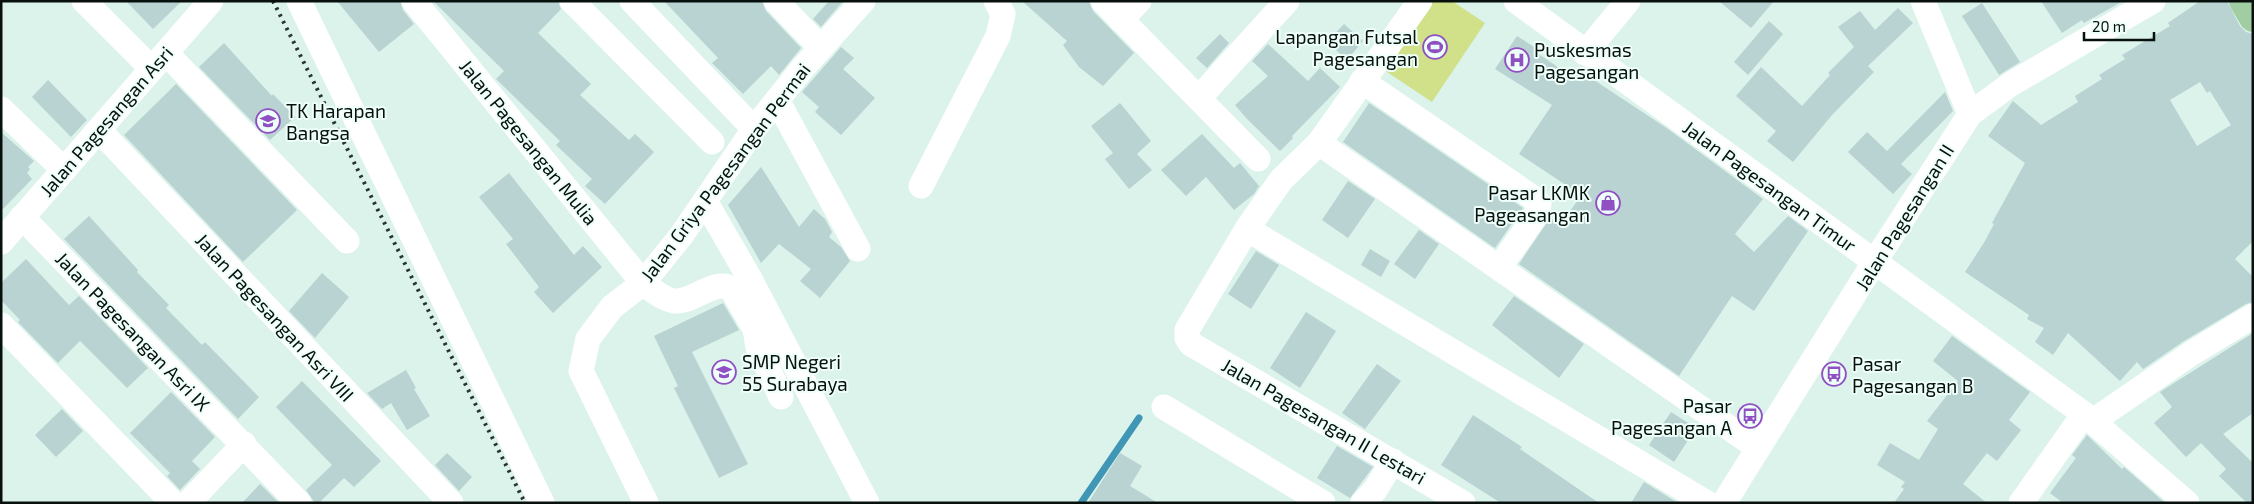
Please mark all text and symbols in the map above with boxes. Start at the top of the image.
scale bar [2084,10,2154,42]
text: 20 m [2092,17,2126,35]
place label: Lapangan Futsal Pagesangan [1275,25,1418,70]
sports icon: Lapangan Futsal Pagesangan [1422,34,1448,60]
place label: Puskesmas Pagesangan [1534,38,1639,83]
street label: Jalan Pagesangan Asri [35,41,177,201]
hospital icon: Puskesmas Pagesangan [1504,47,1530,73]
street label: Jalan Pagesangan Mulia [455,55,603,229]
street label: Jalan Griya Pagesangan Permai [635,58,815,286]
place label: TK Harapan Bangsa [286,99,386,144]
school or university icon: TK Harapan Bangsa [255,108,281,134]
street label: Jalan Pagesangan Timur [1679,115,1861,257]
street label: Jalan Pagesangan II [1850,140,1958,294]
place label: Pasar LKMK Pageasangan [1474,181,1590,226]
shop icon: Pasar LKMK Pageasangan [1595,190,1621,216]
street label: Jalan Pagesangan Asri VIII [191,228,359,406]
street label: Jalan Pagesangan Asri IX [51,247,215,416]
place label: SMP Negeri 55 Surabaya [742,350,848,395]
place label: Pasar Pagesangan B [1852,352,1973,397]
street label: Jalan Pagesangan II Lestari [1218,353,1430,489]
school or university icon: SMP Negeri 55 Surabaya [711,359,737,385]
bus stop icon: Pasar Pagesangan B [1821,361,1847,387]
place label: Pasar Pagesangan A [1611,394,1732,439]
bus stop icon: Pasar Pagesangan A [1737,403,1763,429]

